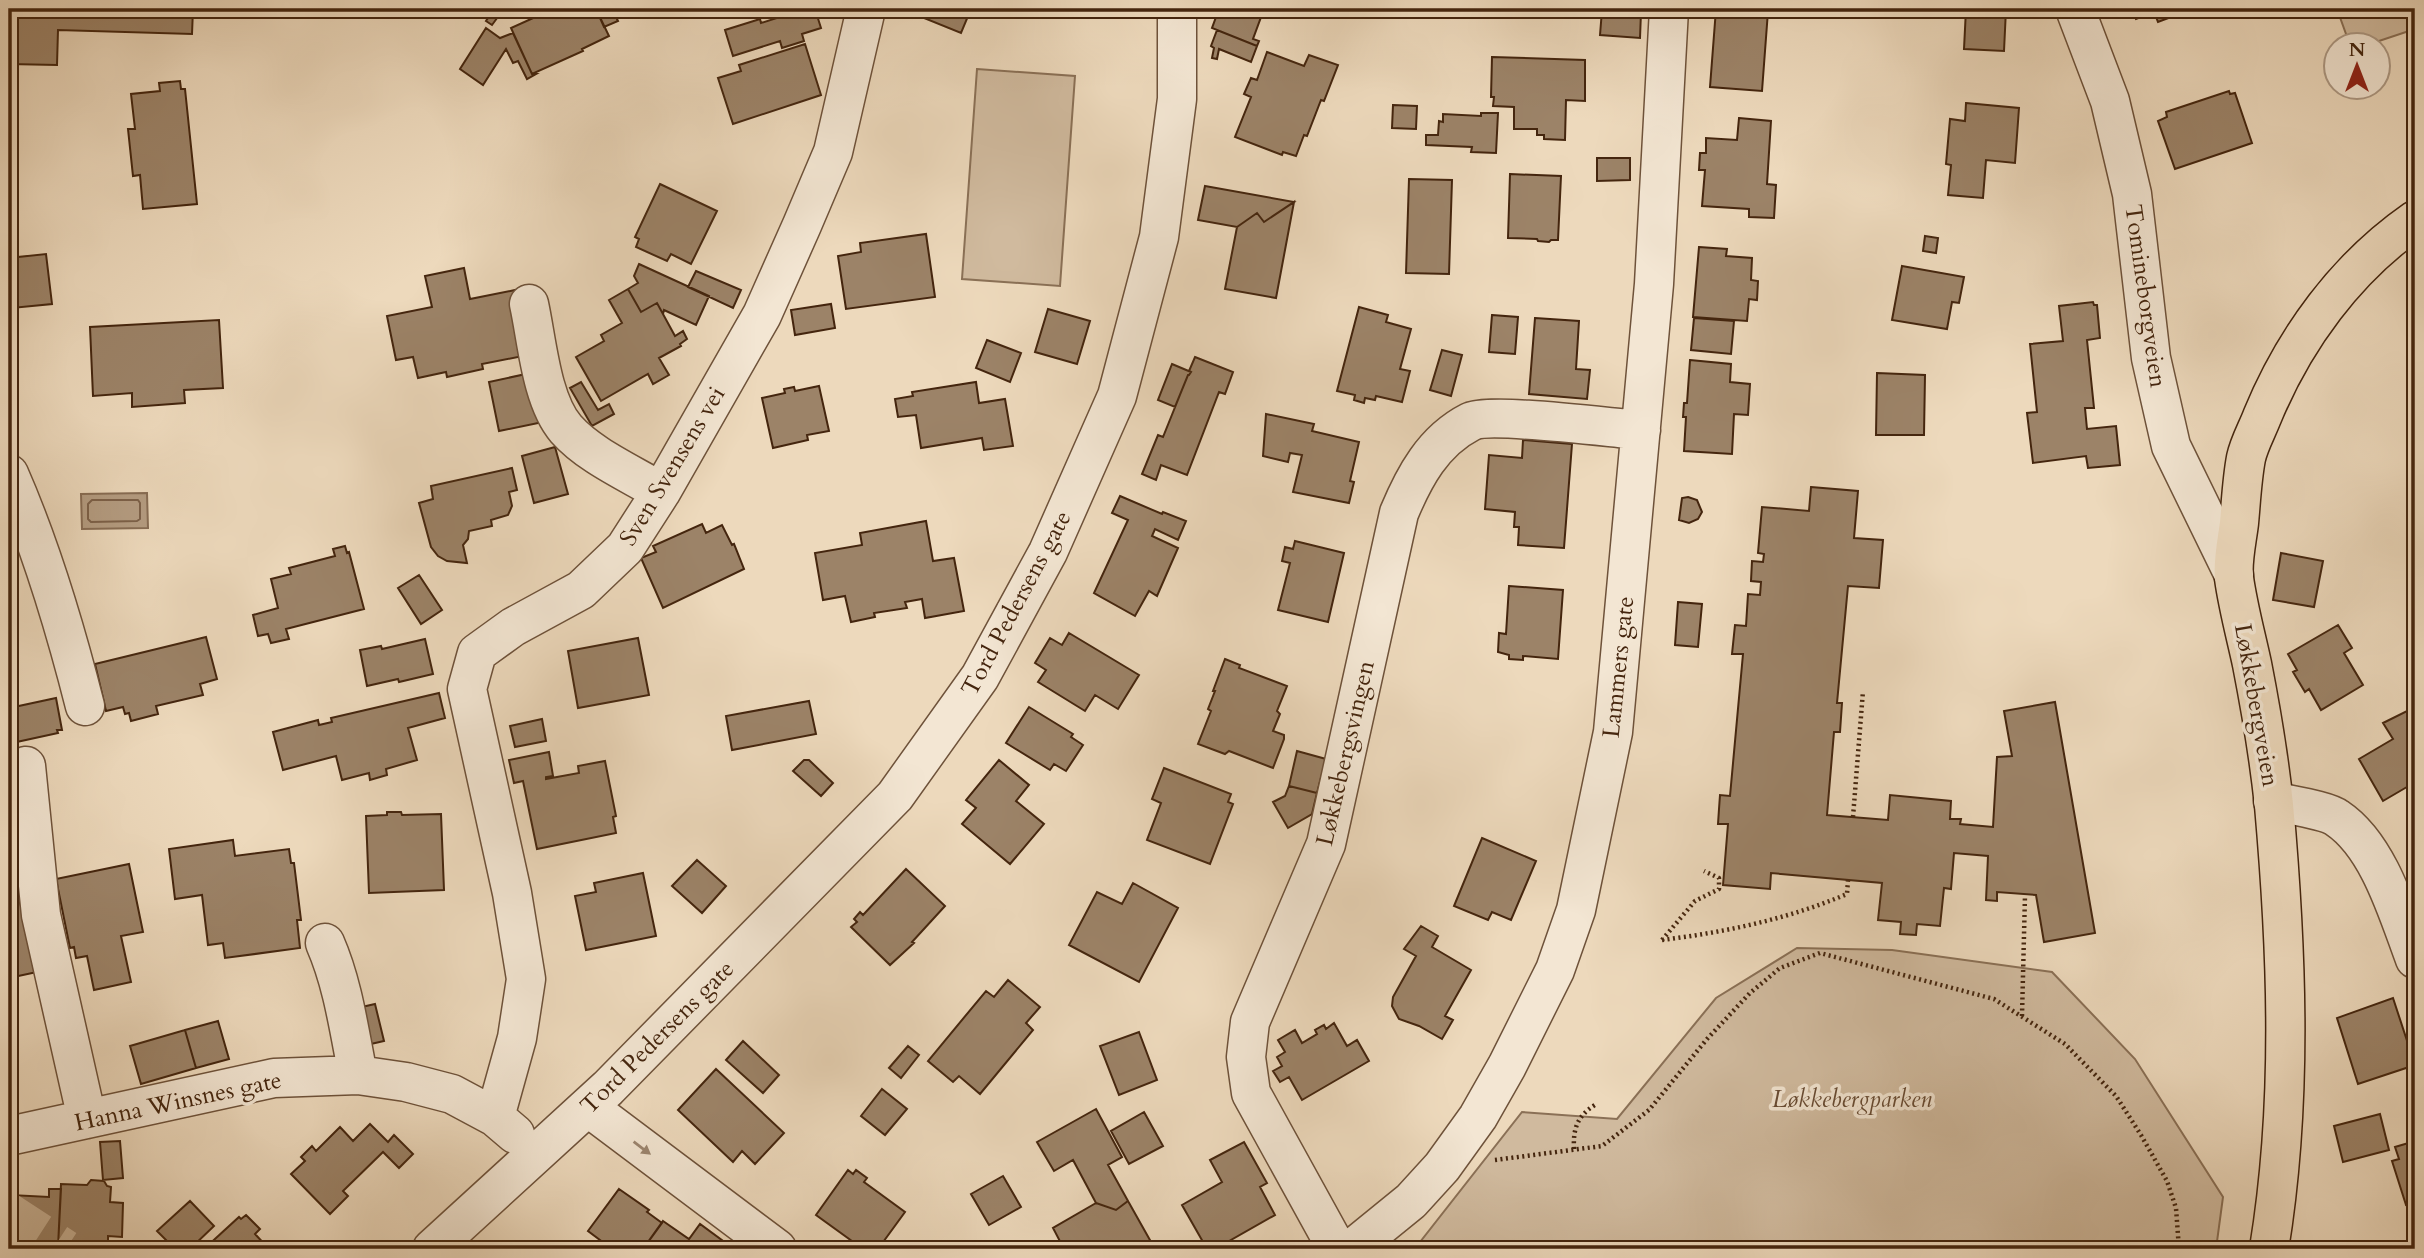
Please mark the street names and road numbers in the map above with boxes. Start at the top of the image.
street label: Tomineborgveien [2116,202,2175,390]
street label: Sven Svensens vei [612,380,733,552]
street label: Tord Pedersens gate [954,505,1079,702]
street label: Lammers gate [1595,595,1642,739]
street label: Løkkebergveien [2226,621,2287,790]
street label: Løkkebergsvingen [1308,657,1383,849]
street label: Tord Pedersens gate [573,953,742,1122]
street label: Hanna Winsnes gate [72,1063,285,1140]

